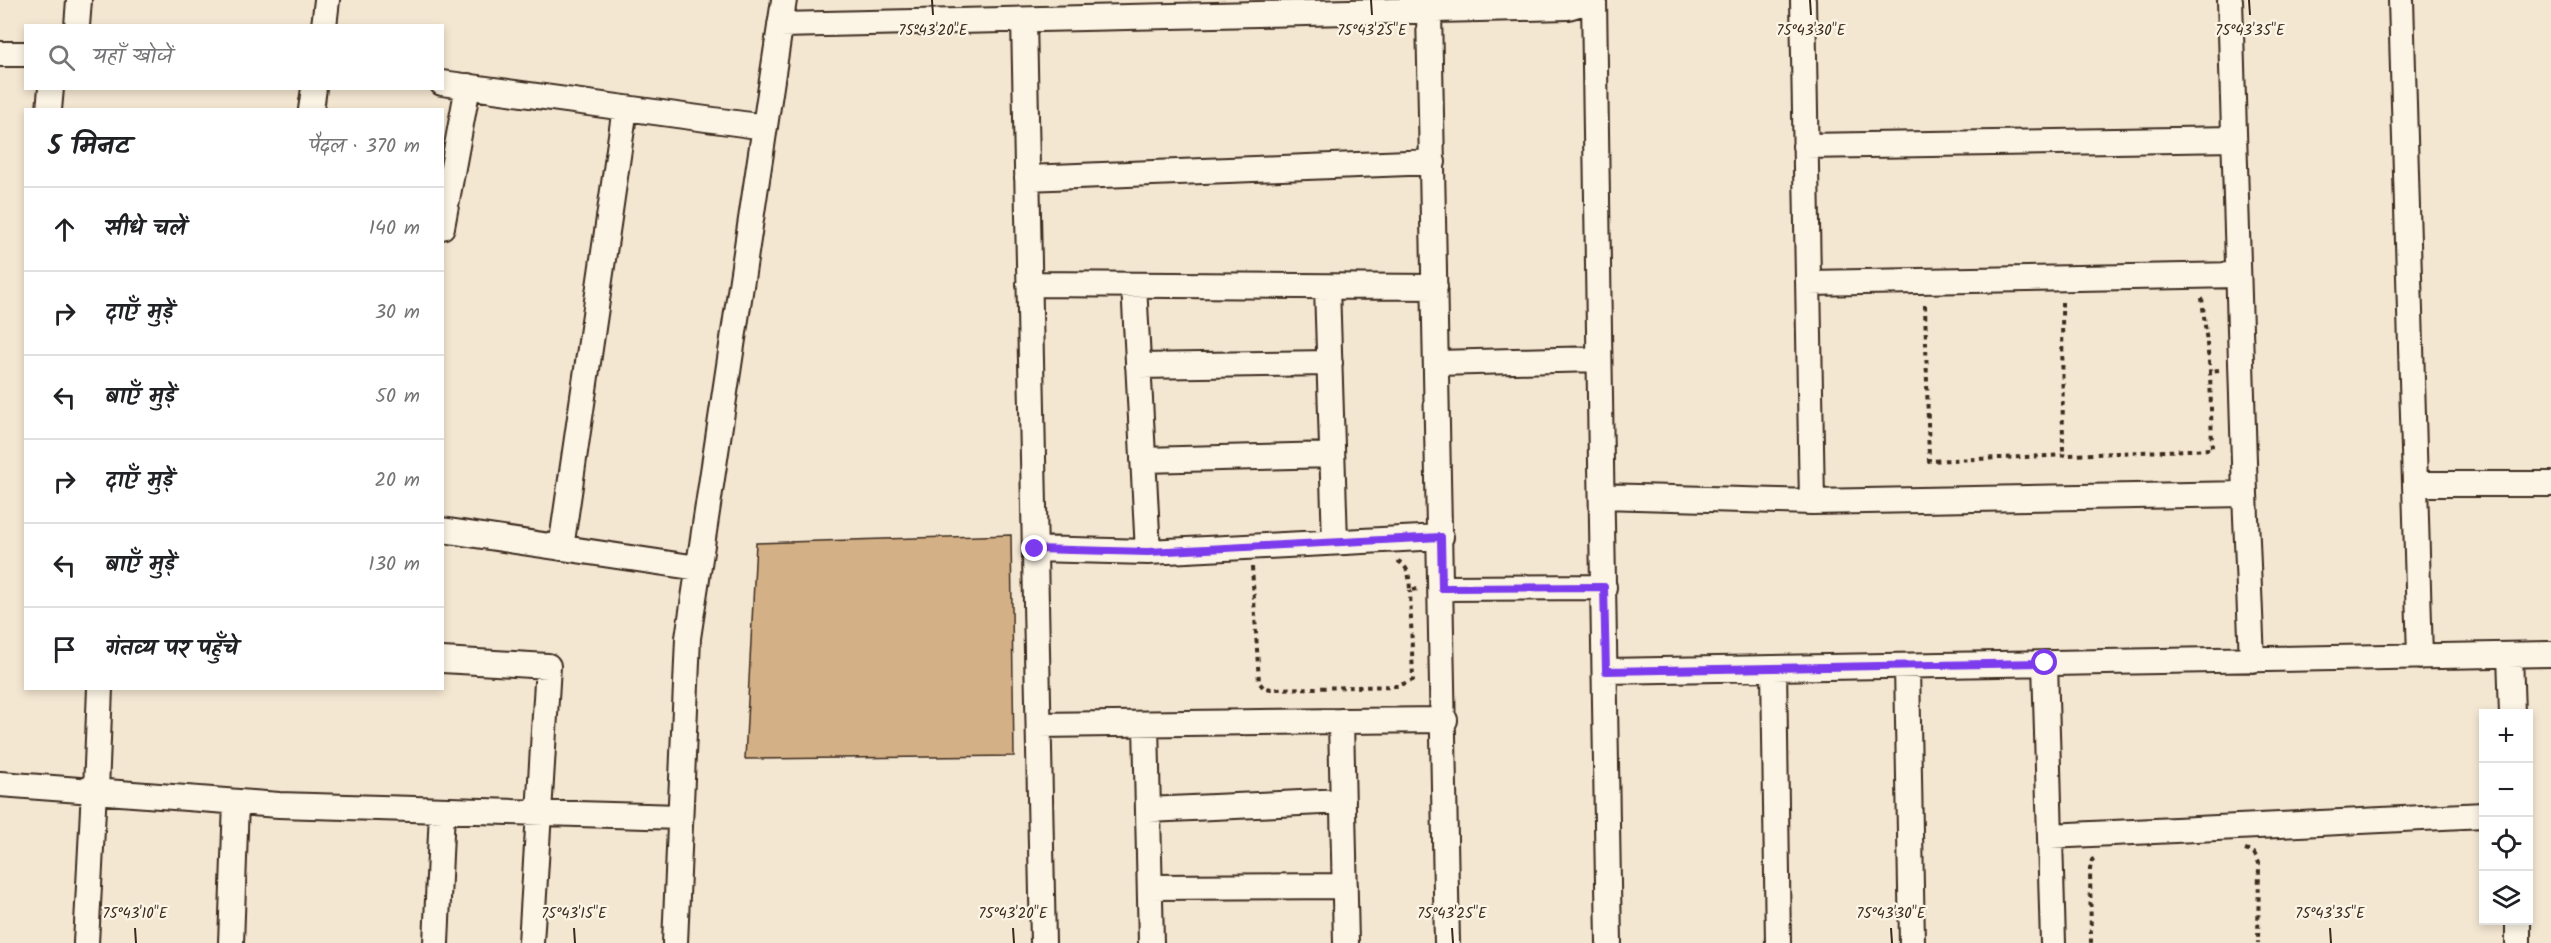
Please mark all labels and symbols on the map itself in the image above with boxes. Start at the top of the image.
text: 75°43'20"E [898,19,969,43]
text: 75°43'25"E [1337,19,1408,43]
text: 75°43'30"E [1777,19,1847,43]
text: 75°43'35"E [2215,19,2286,43]
route end [1021,535,1047,561]
route start [2031,649,2057,675]
text: 75°43'10"E [102,902,169,926]
text: 75°43'15"E [541,902,608,926]
text: 75°43'20"E [978,902,1049,926]
text: 75°43'25"E [1417,902,1488,926]
text: 75°43'30"E [1857,902,1927,926]
text: 75°43'35"E [2295,902,2366,926]

